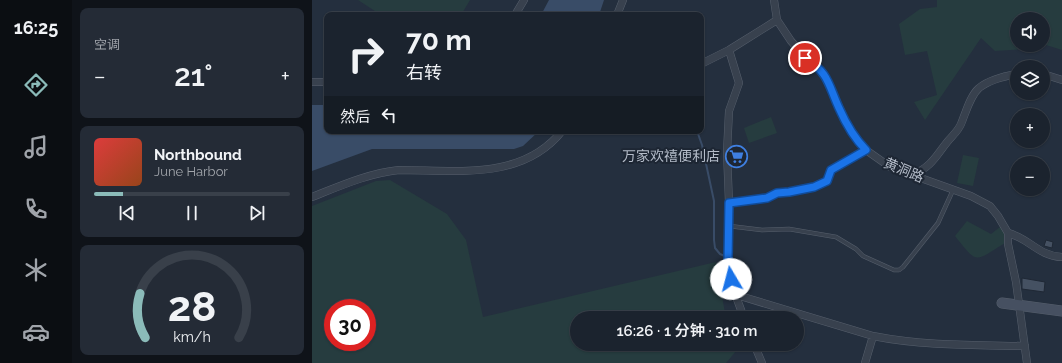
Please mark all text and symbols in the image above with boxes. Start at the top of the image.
map controls [1010,12,1050,196]
button: sound [1010,12,1050,52]
text: 16:25 [14,17,58,38]
text: 70 m [406,24,472,57]
icon: right [340,28,392,80]
text: 空调 [94,37,120,52]
pin [788,41,822,75]
icon: arrive [794,47,816,69]
text: 21° [174,58,213,93]
button: layers [1010,60,1050,100]
text: 右转 [406,62,442,83]
text: − [94,63,106,89]
text: + [281,63,290,89]
icon: directions [22,71,50,99]
icon: left [378,104,400,126]
text: 然后 [340,108,370,126]
button: + [1010,108,1050,148]
icon: music [22,133,50,161]
supermarket icon: 万家欢禧便利店 [723,143,749,169]
text: Northbound [154,146,242,164]
place label: 万家欢禧便利店 [622,148,720,164]
street label: 黄洞路 [882,154,926,186]
button: − [1010,156,1050,196]
text: June Harbor [154,164,228,179]
icon: phone [22,195,50,223]
icon: previous [116,202,138,224]
icon: pause [181,202,203,224]
icon: next [246,202,268,224]
icon: climate [22,256,50,284]
position arrow [710,258,752,300]
text: 28 [168,282,216,331]
speed limit sign: 30 [324,299,376,351]
icon: car [22,318,50,346]
text: 16:26 · 1 分钟 · 310 m [617,322,757,340]
text: km/h [173,328,211,344]

